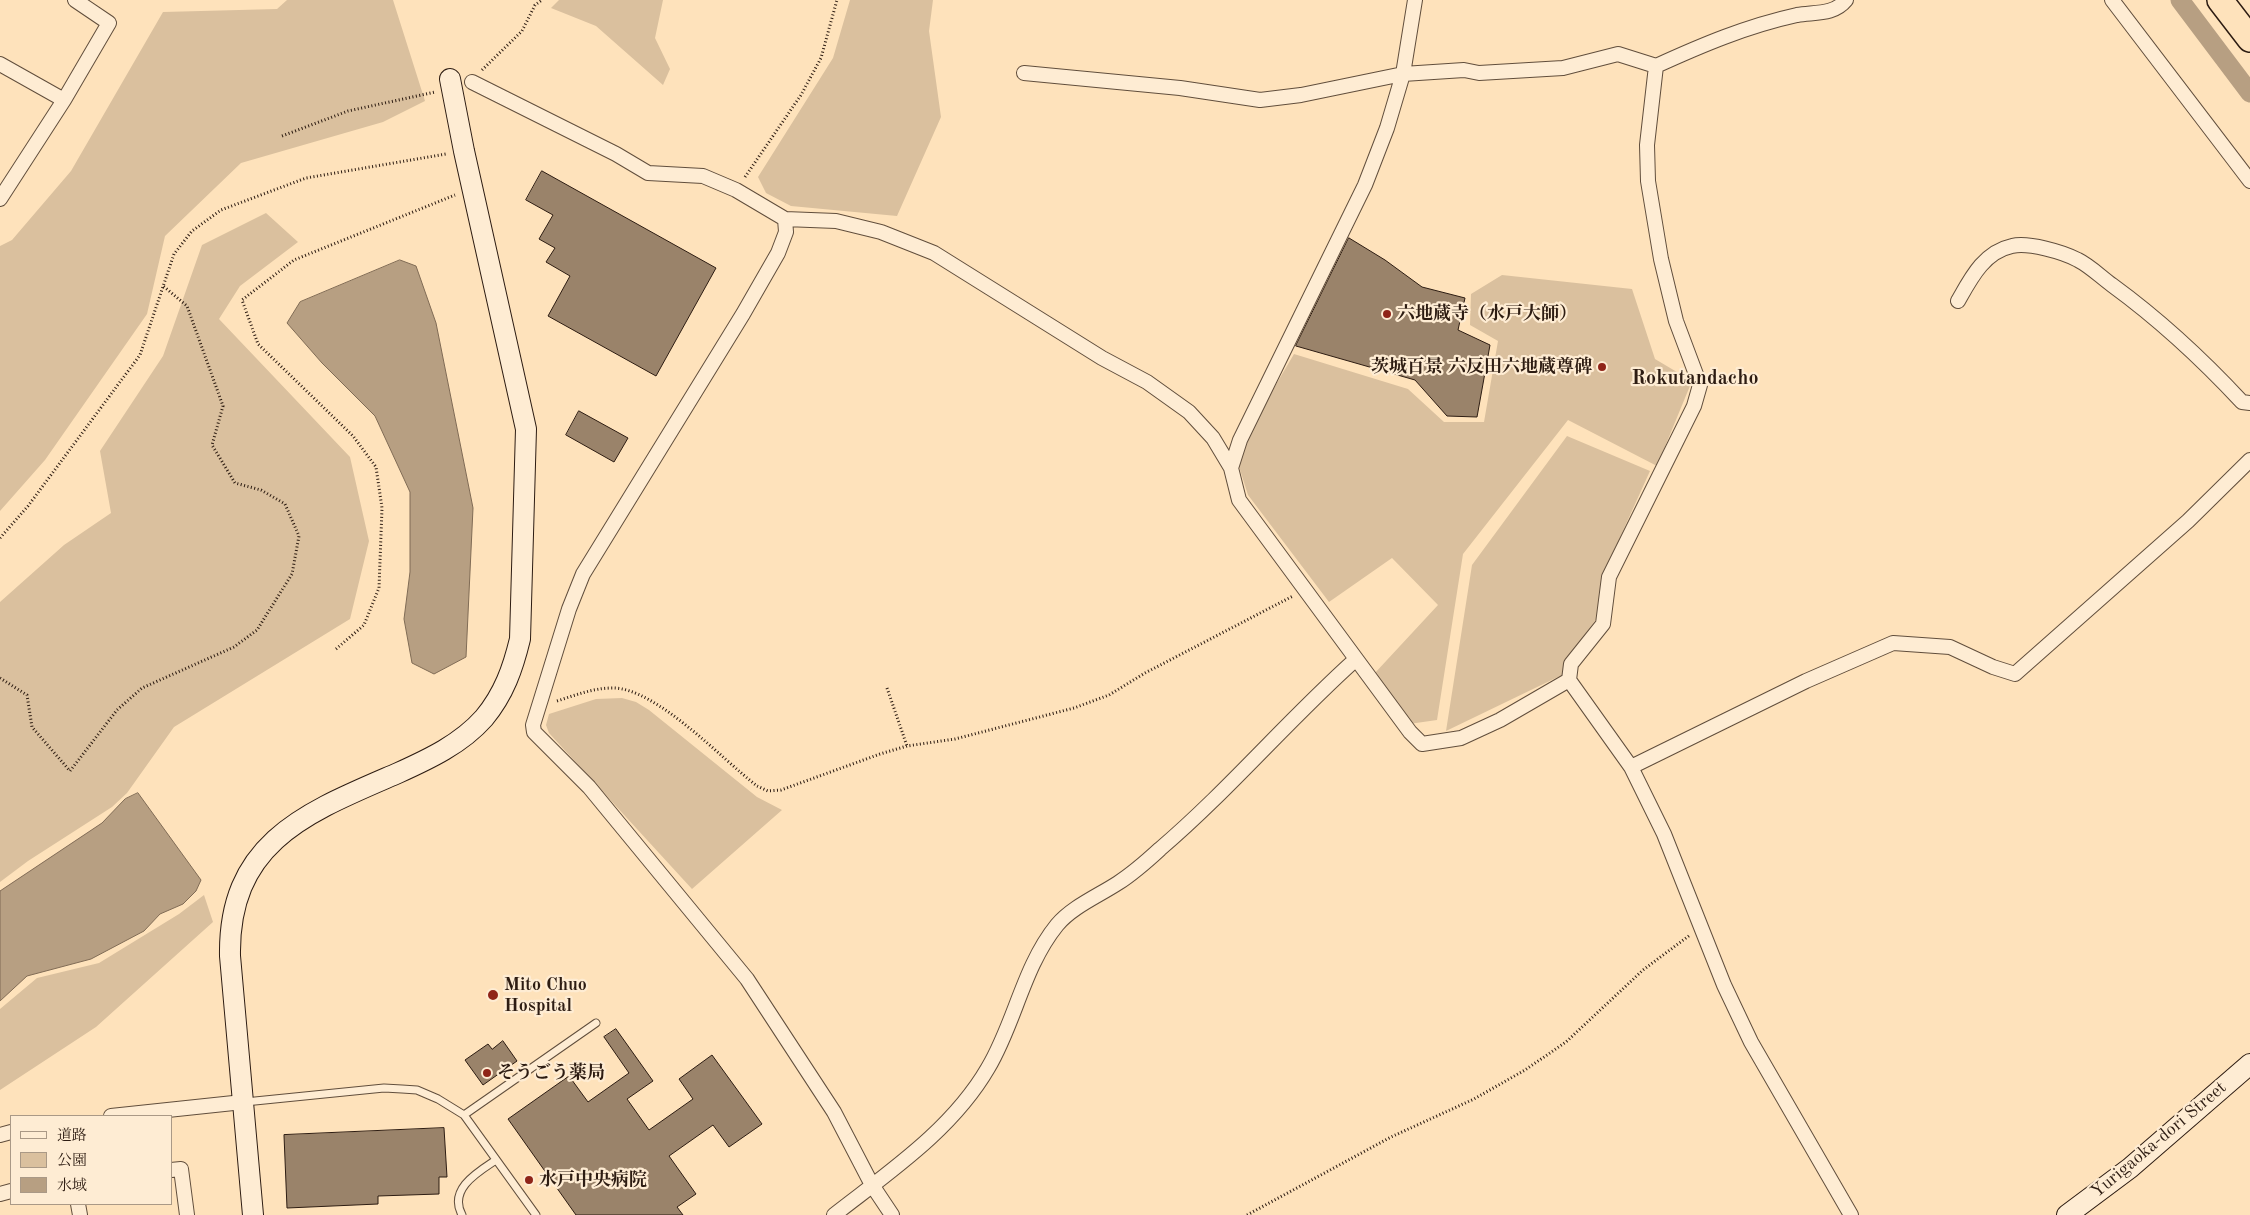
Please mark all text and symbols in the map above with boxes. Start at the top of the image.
place label: 六地蔵寺（水戸大師） [1397,303,1577,325]
marker: 六地蔵寺（水戸大師） [1381,308,1393,320]
place label: 茨城百景 六反田六地蔵尊碑 [1371,356,1592,378]
marker: 茨城百景 六反田六地蔵尊碑 [1596,361,1608,373]
district label: Rokutandacho [1632,367,1758,391]
place label: Mito Chuo Hospital [504,974,587,1016]
marker: Mito Chuo Hospital [486,988,500,1002]
place label: そうごう薬局 [497,1062,605,1084]
marker: そうごう薬局 [481,1067,493,1079]
street label: Yurigaoka-dori Street [2087,1077,2231,1203]
legend [10,1115,172,1205]
text: 道路 [57,1129,87,1144]
text: 公園 [57,1154,87,1169]
place label: 水戸中央病院 [539,1169,647,1191]
marker: 水戸中央病院 [523,1174,535,1186]
text: 水域 [57,1179,87,1194]

